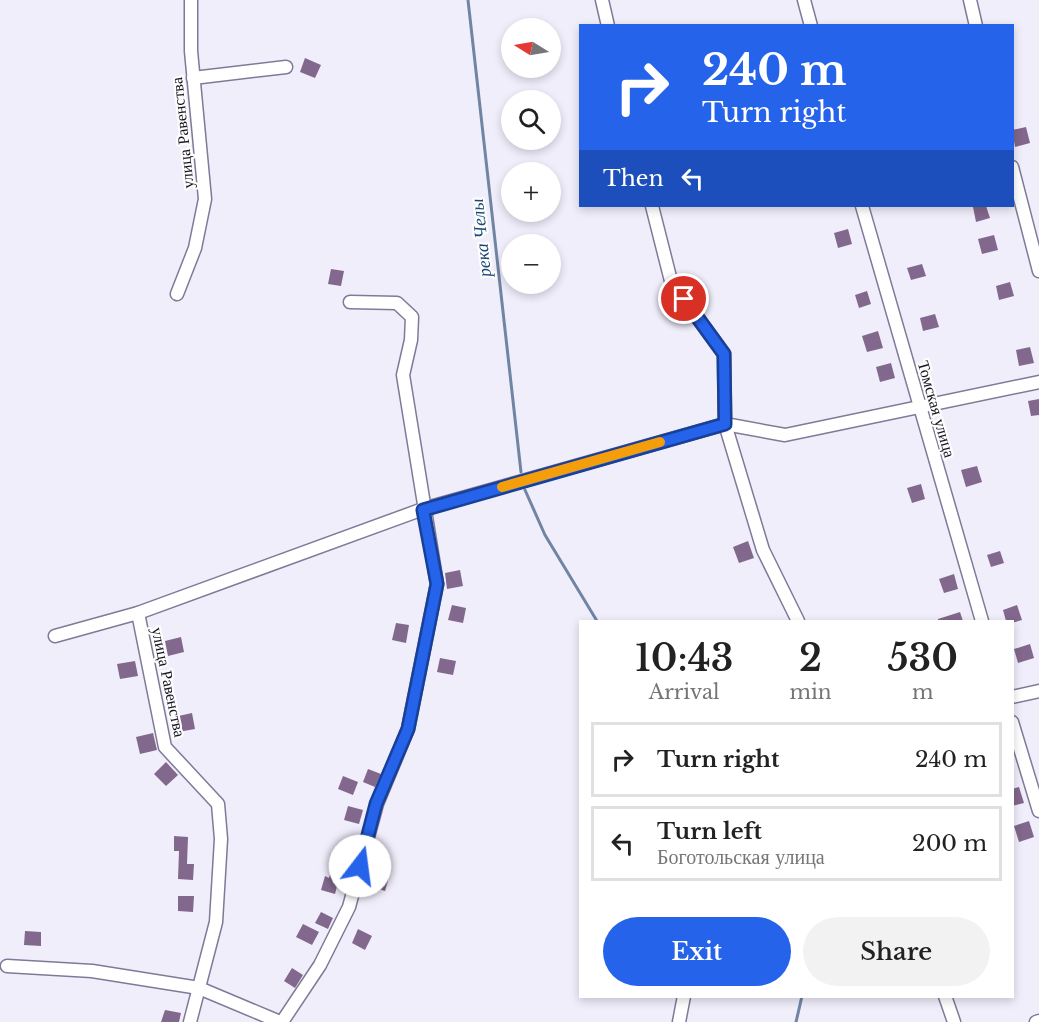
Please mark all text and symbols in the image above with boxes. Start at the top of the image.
north arrow [501,18,561,78]
map controls [501,18,561,294]
text: 240 m [702,44,847,96]
icon: right [603,48,681,126]
street label: улица Равенства [166,76,198,190]
button: search [501,90,561,150]
text: Turn right [702,96,846,129]
button: + [501,162,561,222]
icon: left [676,162,709,195]
text: Then [603,165,664,192]
water label: река Челы [466,198,496,280]
button: − [501,234,561,294]
pin [658,273,709,324]
icon: arrive [667,282,700,315]
street label: Томская улица [914,358,960,460]
street label: улица Равенства [148,625,190,739]
text: 10:43 [635,636,733,681]
text: 2 [799,636,822,681]
text: 530 [888,636,958,681]
text: Arrival [649,680,720,704]
text: min [789,680,832,704]
text: m [912,680,933,704]
icon: right [606,743,639,776]
text: Turn right [657,746,779,773]
text: 240 m [915,746,987,773]
text: Turn left [657,818,762,845]
icon: left [606,827,639,860]
text: 200 m [912,830,987,857]
position arrow [328,834,392,898]
text: Боготольская улица [657,845,825,869]
button: Exit [603,917,791,986]
button: Share [803,917,990,986]

